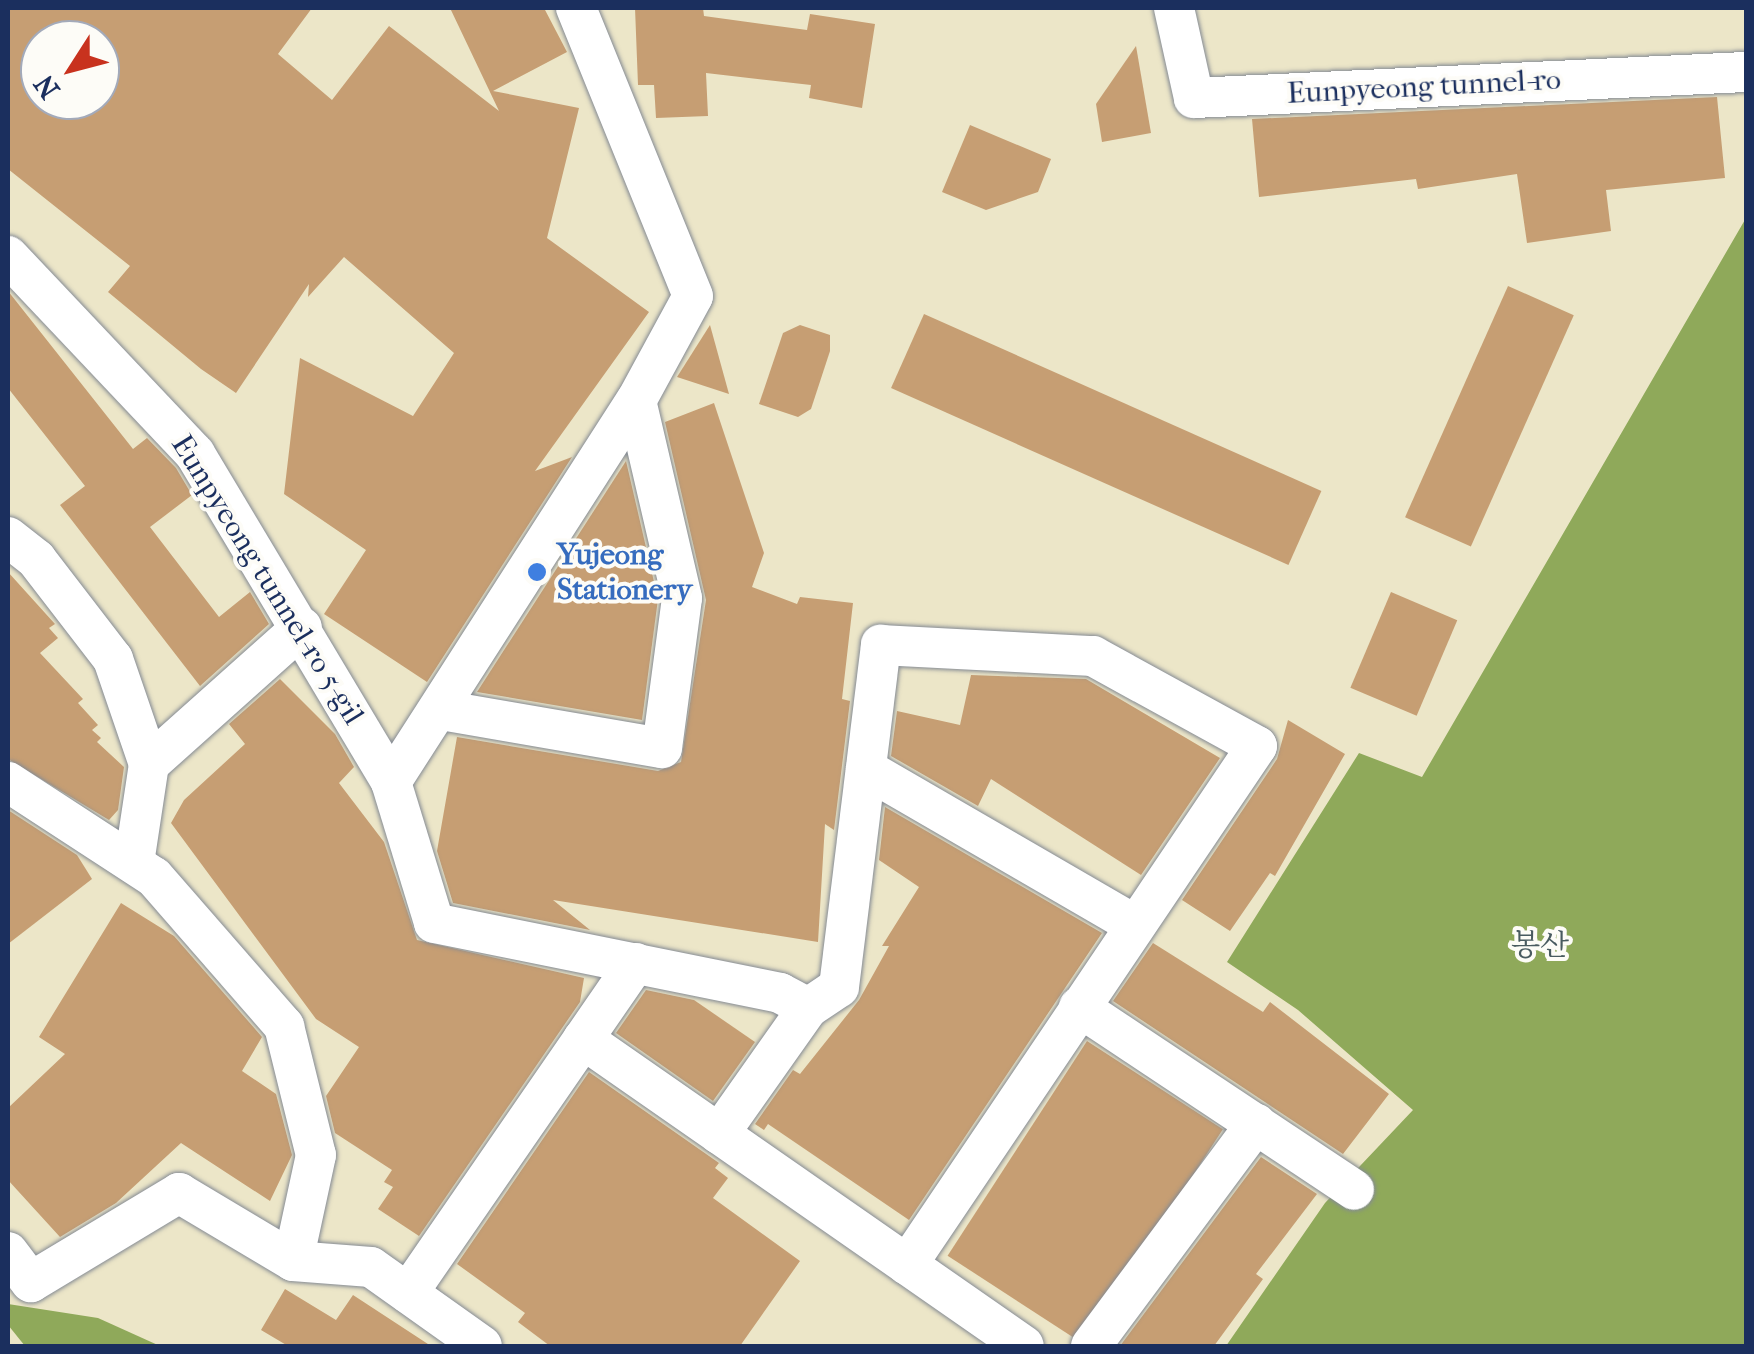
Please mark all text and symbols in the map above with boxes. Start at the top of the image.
north arrow [20,20,120,120]
street label: Eunpyeong tunnel-ro [1286,62,1562,112]
text: N [27,68,67,105]
street label: Eunpyeong tunnel-ro 5-gil [163,429,371,731]
place label: Yujeong Stationery [557,537,692,608]
marker: Yujeong Stationery [526,561,548,583]
park label: 봉산 [1511,928,1569,964]

